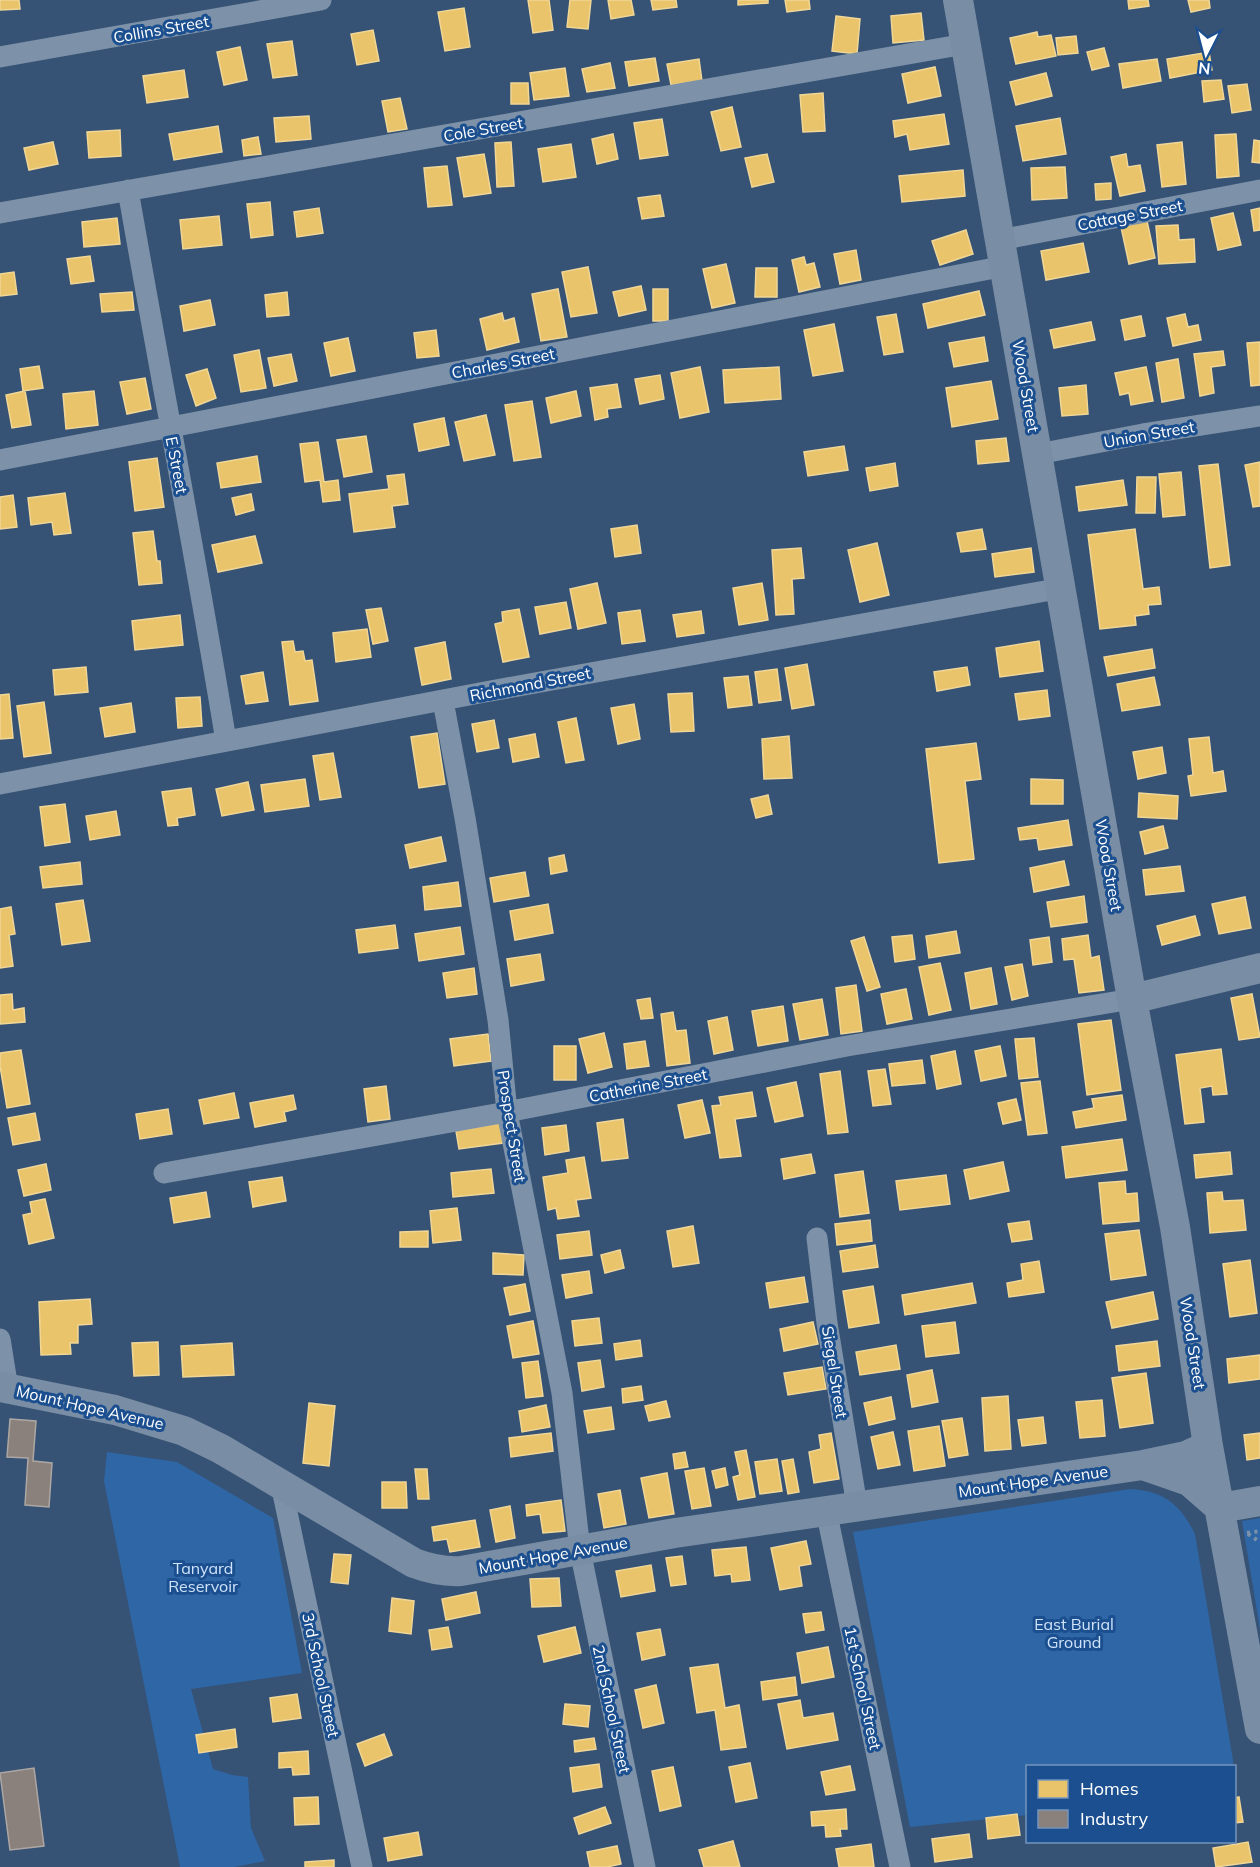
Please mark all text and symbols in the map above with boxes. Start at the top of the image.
street label: Collins Street [112,11,211,47]
north arrow [1176,24,1236,84]
text: N [1197,58,1211,79]
street label: Cole Street [442,112,525,146]
street label: Cottage Street [1076,195,1185,235]
street label: Wood Street [1008,338,1044,434]
street label: Charles Street [450,343,557,383]
street label: Union Street [1102,416,1196,452]
street label: E Street [162,435,192,496]
street label: Richmond Street [468,662,593,706]
street label: Wood Street [1091,817,1127,913]
street label: Catherine Street [587,1064,709,1106]
street label: Prospect Street [493,1068,531,1184]
street label: Wood Street [1176,1295,1210,1391]
street label: Siegel Street [818,1324,852,1420]
street label: Mount Hope Avenue [14,1380,166,1434]
street label: Mount Hope Avenue [957,1461,1109,1501]
street label: Mount Hope Avenue [477,1532,629,1578]
park label: Tanyard Reservoir [168,1558,238,1596]
street label: 3rd School Street [298,1611,344,1740]
park label: East Burial Ground [1034,1614,1114,1652]
street label: 1st School Street [840,1625,886,1752]
street label: 2nd School Street [589,1643,635,1775]
legend [1026,1765,1236,1843]
text: Homes [1080,1777,1139,1800]
text: Industry [1080,1807,1149,1830]

